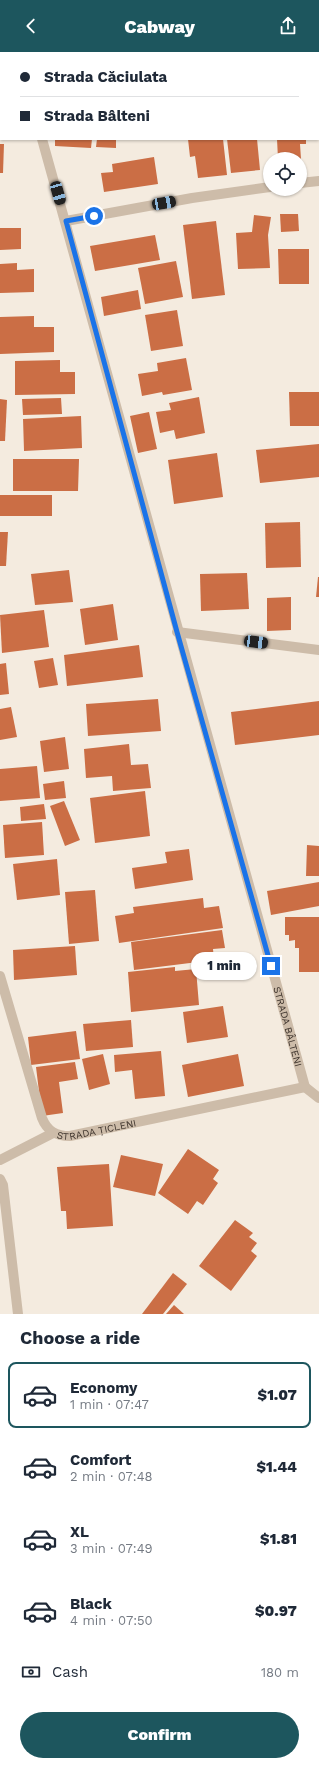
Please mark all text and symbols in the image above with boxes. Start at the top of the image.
icon: back [20,15,42,37]
icon: share [277,15,299,37]
text: Cabway [124,16,195,37]
text: Strada Căciulata [44,68,167,86]
text: Strada Bâlteni [44,107,150,125]
map controls [263,152,307,196]
button: locate [263,152,307,196]
car [49,180,67,206]
car [151,195,177,211]
route start [85,207,103,225]
car [243,635,269,649]
callout: 1 min [191,952,257,980]
route end [262,957,280,975]
text: 1 min [207,958,241,973]
street label: STRADA BÂLTENI [271,985,304,1068]
street label: STRADA ȚICLENI [56,1117,137,1142]
text: Choose a ride [20,1327,140,1348]
icon: car [22,1377,58,1413]
text: Economy [70,1379,137,1397]
text: $1.07 [257,1386,297,1404]
text: 1 min · 07:47 [70,1397,149,1412]
icon: car [22,1449,58,1485]
text: Comfort [70,1451,131,1469]
text: $1.44 [256,1458,297,1476]
text: 2 min · 07:48 [70,1469,153,1484]
icon: car [22,1521,58,1557]
text: XL [70,1523,89,1541]
text: $1.81 [260,1530,297,1548]
text: 3 min · 07:49 [70,1541,153,1556]
icon: car [22,1593,58,1629]
text: Black [70,1595,112,1613]
text: $0.97 [255,1602,297,1620]
text: 4 min · 07:50 [70,1613,153,1628]
icon: cash [20,1661,42,1683]
text: Cash [52,1663,88,1681]
text: 180 m [261,1665,299,1680]
button: Confirm [20,1712,299,1758]

